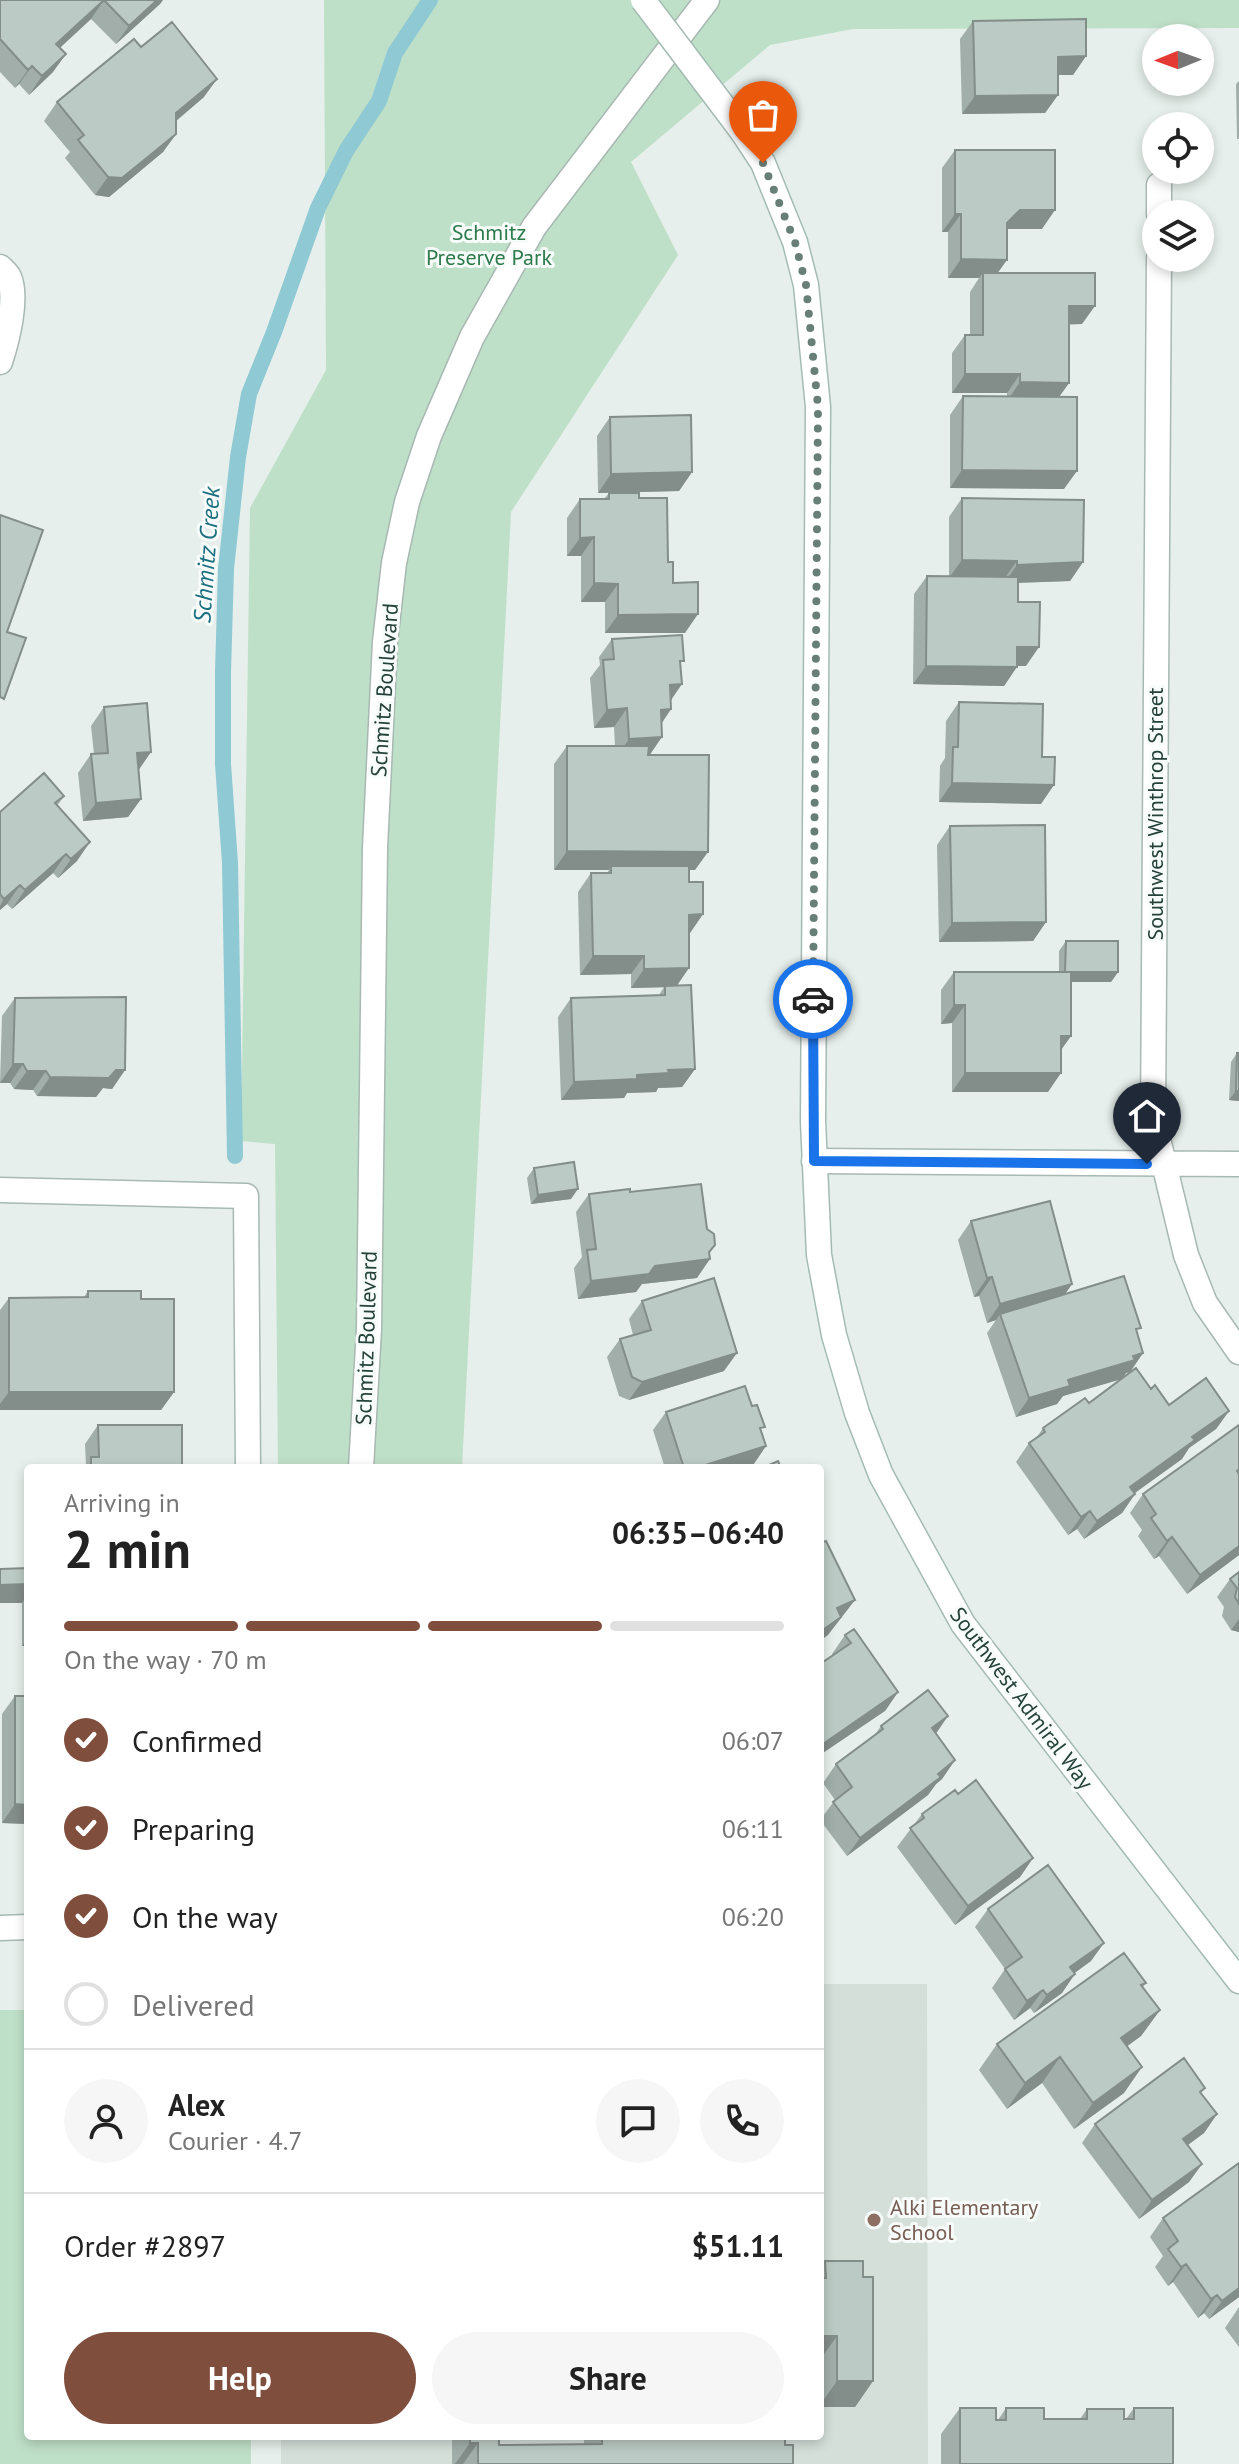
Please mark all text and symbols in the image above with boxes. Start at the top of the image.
north arrow [1142,24,1214,96]
map controls [1142,24,1214,272]
pin [729,81,797,163]
icon: bag [741,93,785,137]
button: locate [1142,112,1214,184]
button: layers [1142,200,1214,272]
park label: Schmitz Preserve Park [426,218,552,271]
water label: Schmitz Creek [186,485,227,624]
street label: Schmitz Boulevard [364,602,404,778]
street label: Southwest Winthrop Street [1141,687,1169,940]
courier [773,959,853,1039]
icon: car [791,977,835,1021]
pin [1113,1082,1181,1164]
icon: home [1125,1094,1169,1138]
street label: Schmitz Boulevard [349,1250,383,1426]
text: Arriving in [64,1486,180,1519]
text: 06:35–06:40 [612,1513,784,1552]
text: 2 min [64,1515,191,1582]
street label: Southwest Admiral Way [944,1601,1100,1795]
text: On the way · 70 m [64,1643,267,1676]
icon: check [64,1718,108,1762]
text: Confirmed [132,1721,263,1760]
text: 06:07 [722,1724,784,1757]
icon: check [64,1806,108,1850]
text: Preparing [132,1809,255,1848]
text: 06:11 [722,1812,784,1845]
icon: check [64,1894,108,1938]
text: On the way [132,1897,278,1936]
text: 06:20 [722,1900,784,1933]
text: Delivered [132,1985,255,2024]
button: person [64,2079,148,2163]
button: chat [596,2079,680,2163]
button: phone [700,2079,784,2163]
text: Alex [168,2085,225,2124]
text: Courier · 4.7 [168,2124,302,2157]
place label: Alki Elementary School [890,2193,1039,2246]
marker: Alki Elementary School [865,2211,883,2229]
text: Order #2897 [64,2226,226,2265]
text: $51.11 [692,2226,784,2265]
button: Help [64,2332,416,2424]
button: Share [432,2332,784,2424]

